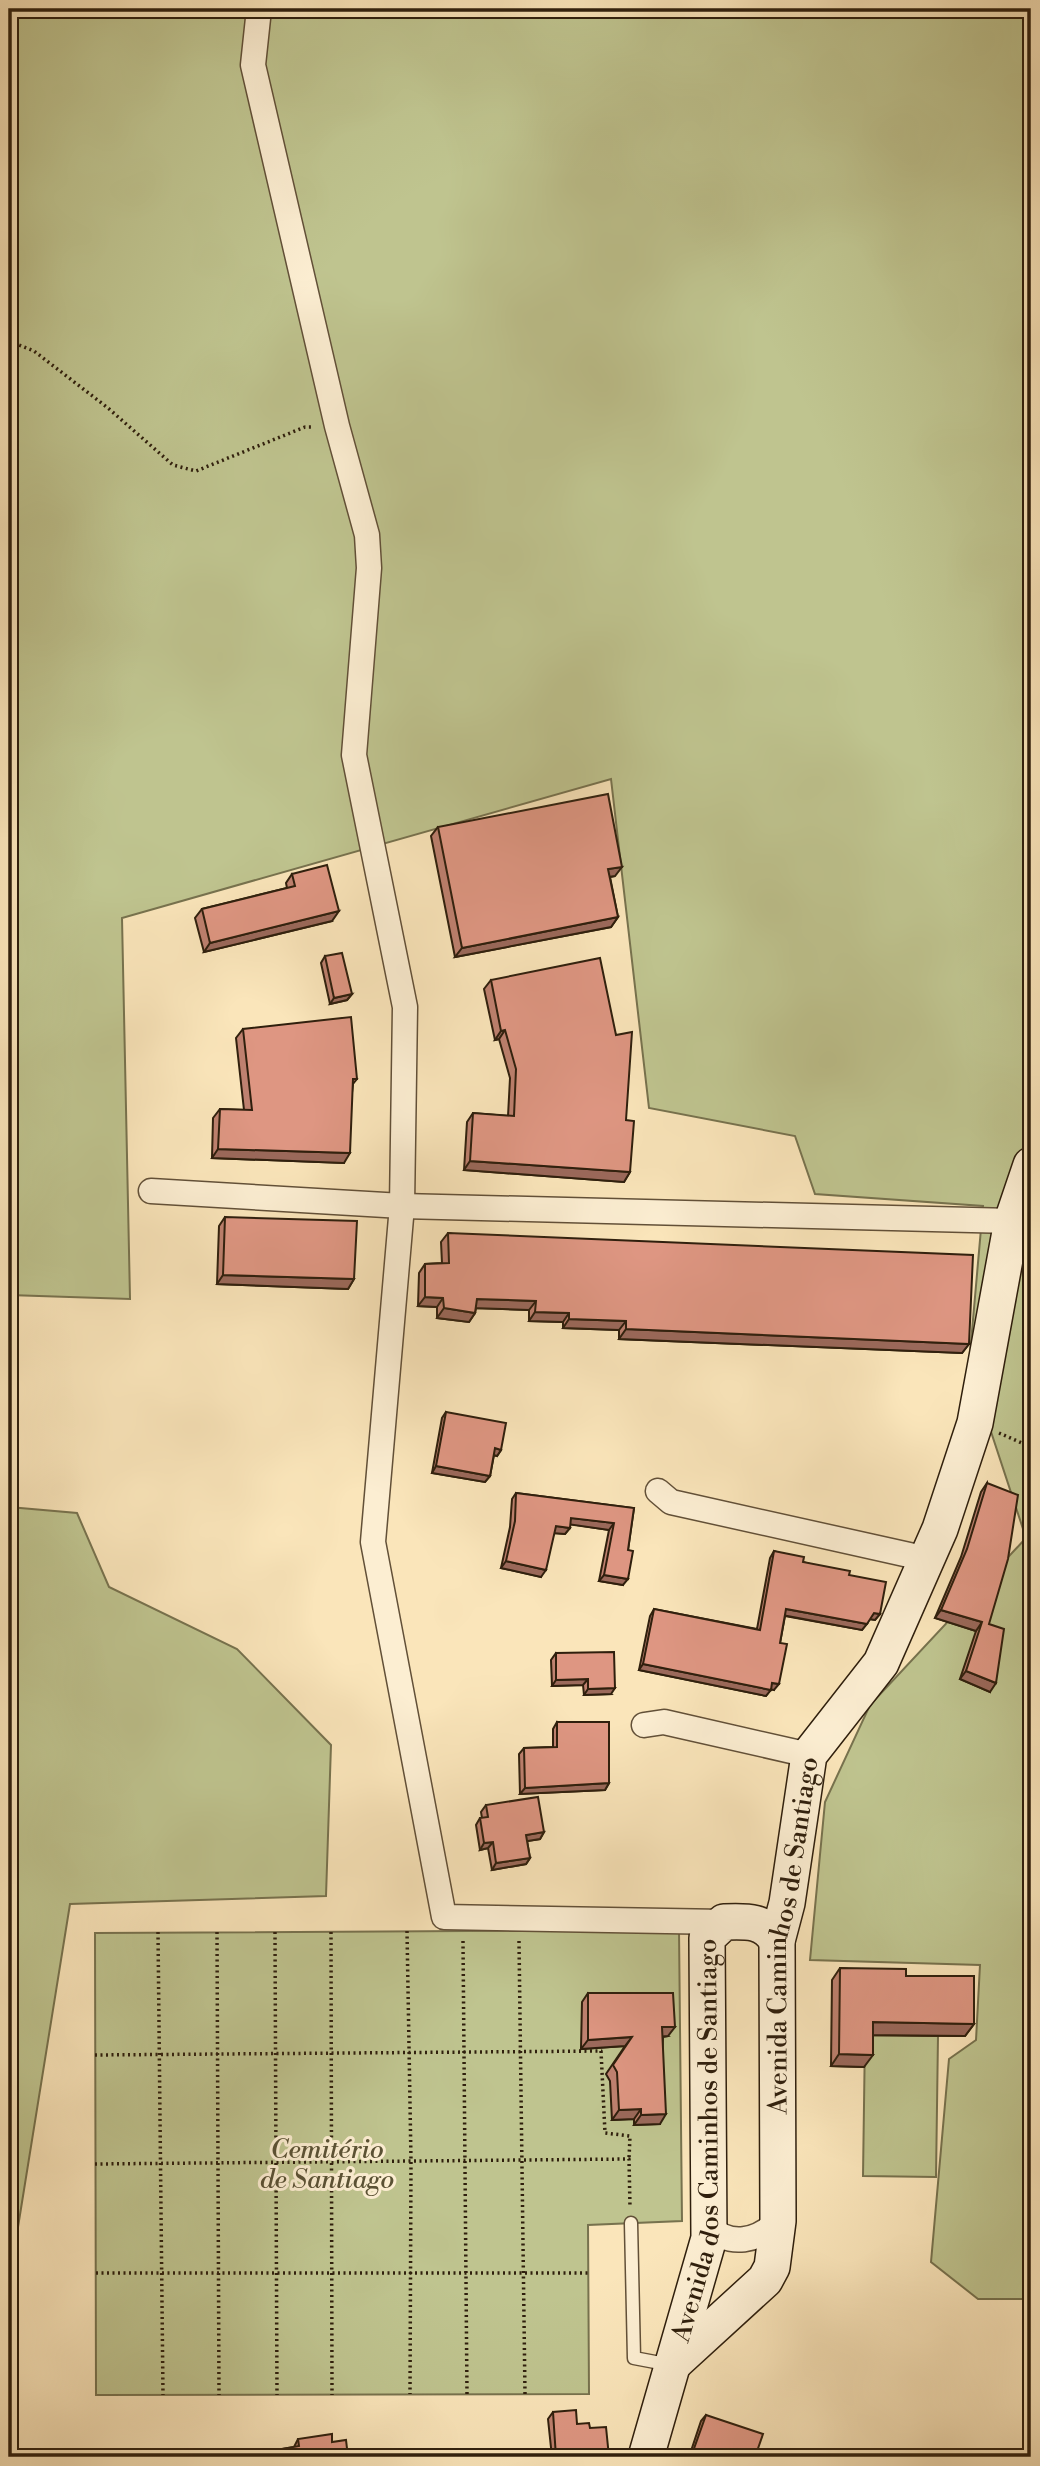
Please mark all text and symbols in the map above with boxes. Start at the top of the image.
street label: Avenida Caminhos de Santiago [762,1755,826,2115]
street label: Avenida dos Caminhos de Santiago [665,1939,727,2347]
park label: Cemitério de Santiago [260,2134,394,2196]

